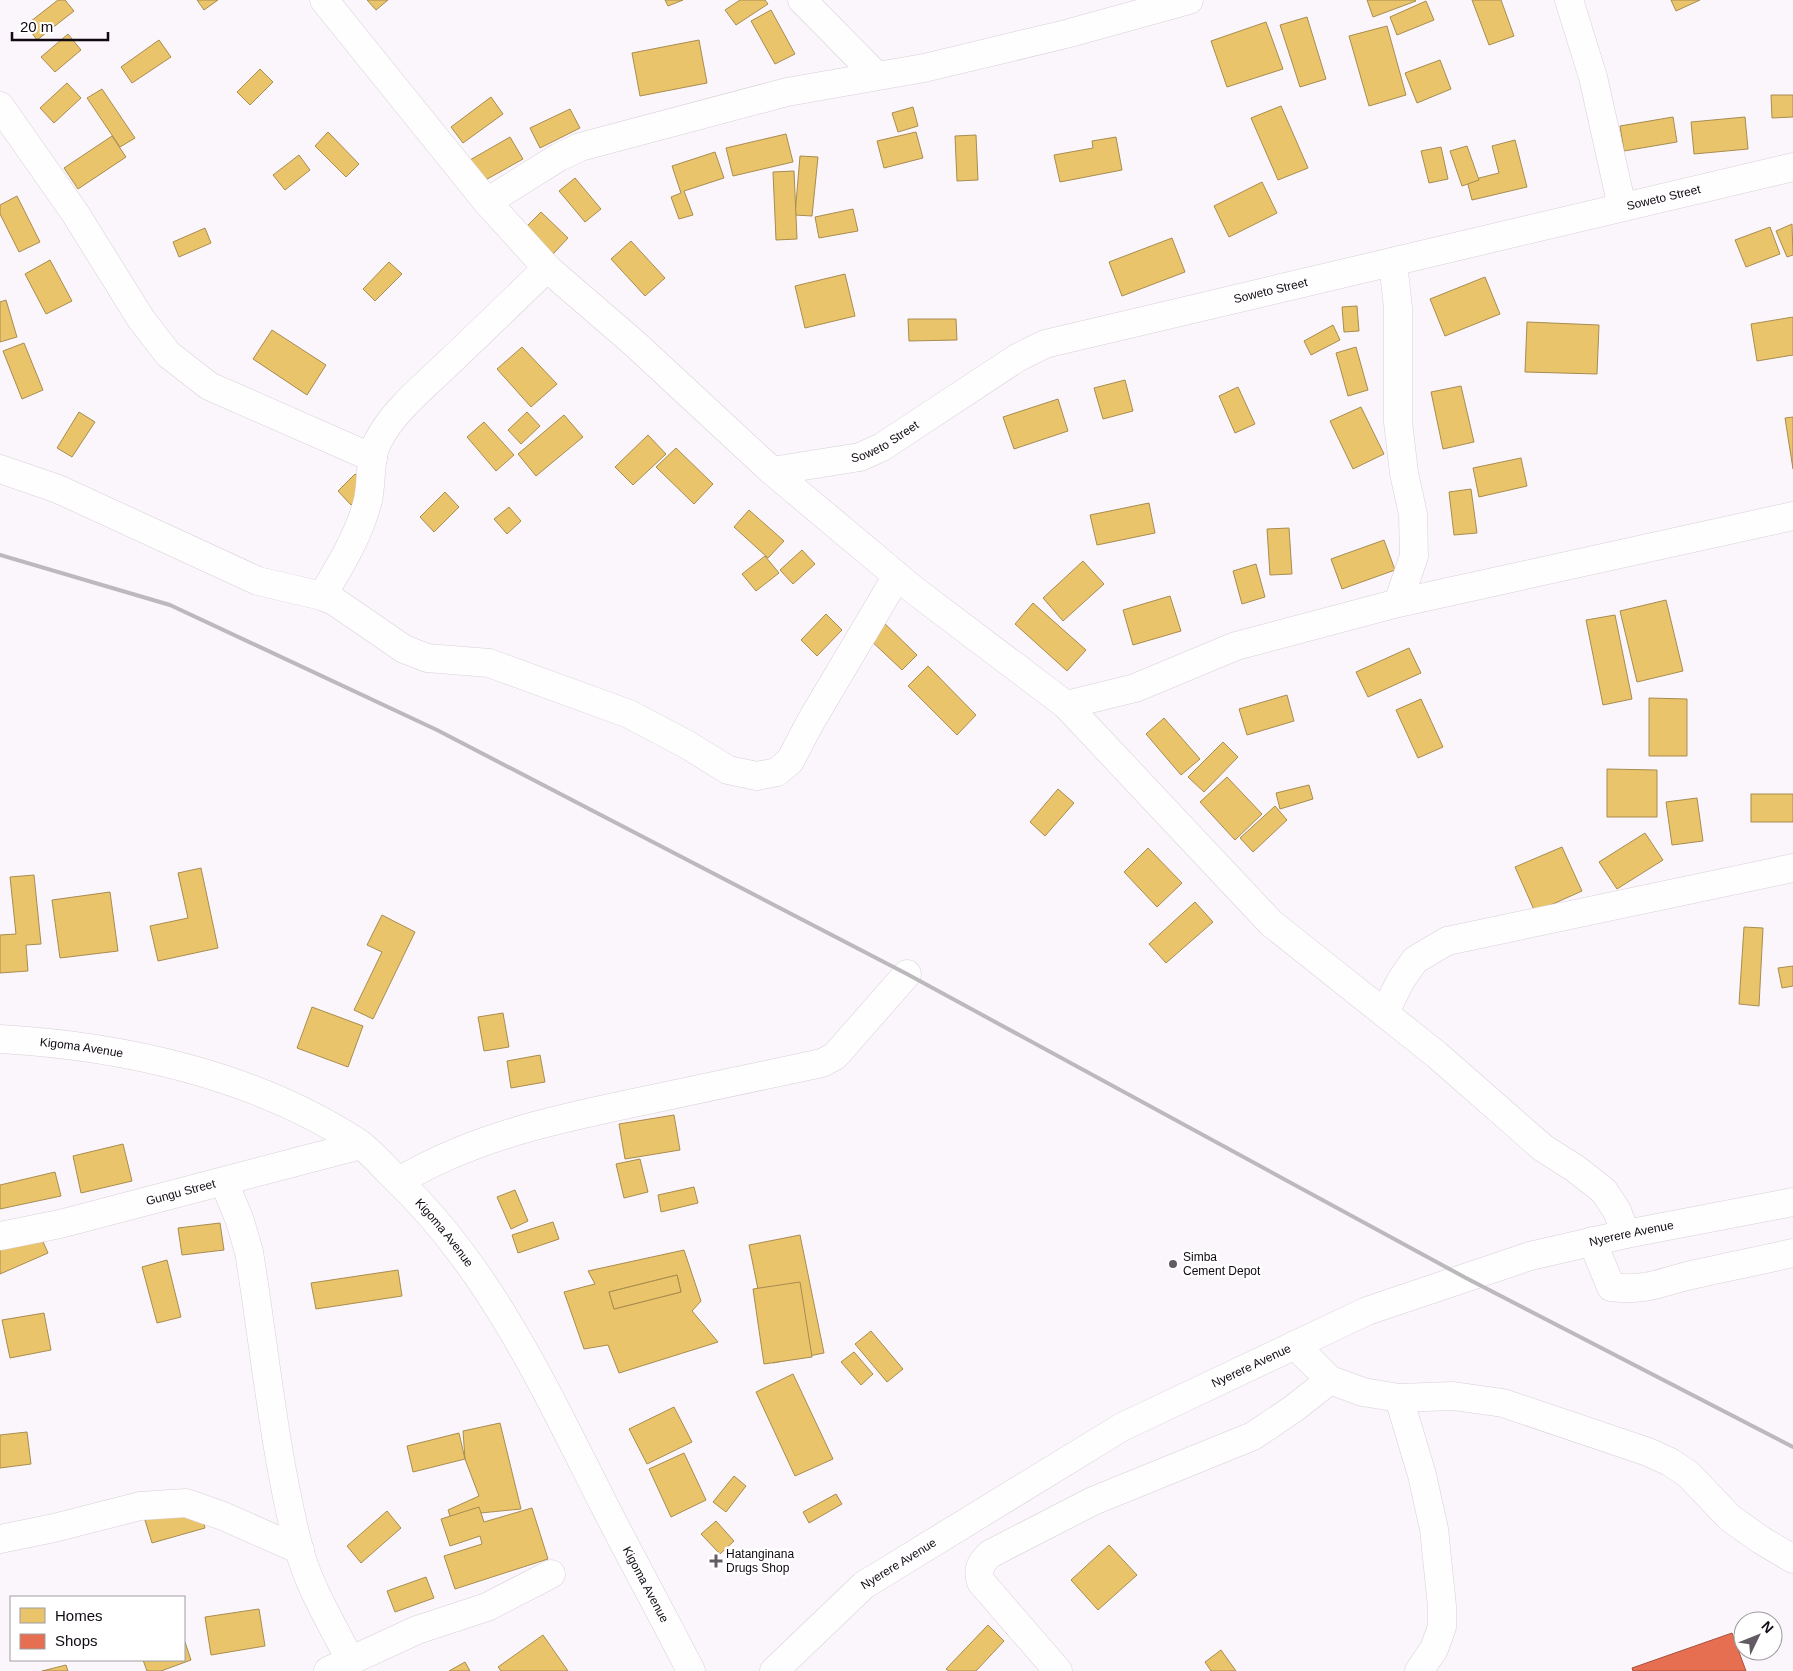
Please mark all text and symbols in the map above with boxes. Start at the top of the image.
scale bar [12,10,109,42]
text: 20 m [20,18,53,35]
street label: Soweto Street [1625,182,1703,213]
street label: Soweto Street [1232,275,1309,306]
street label: Soweto Street [850,417,922,465]
street label: Kigoma Avenue [39,1035,125,1061]
street label: Gungu Street [144,1176,218,1208]
street label: Kigoma Avenue [412,1196,476,1270]
street label: Nyerere Avenue [1588,1218,1675,1249]
place label: Simba Cement Depot [1183,1250,1261,1278]
marker: Simba Cement Depot [1167,1258,1179,1270]
street label: Nyerere Avenue [1209,1341,1293,1391]
street label: Nyerere Avenue [858,1535,939,1592]
street label: Kigoma Avenue [620,1544,672,1625]
place label: Hatanginana Drugs Shop [726,1547,794,1575]
marker: Hatanginana Drugs Shop [710,1555,722,1567]
legend [10,1596,185,1661]
text: Homes [55,1607,103,1624]
north arrow [1733,1611,1783,1661]
text: N [1758,1618,1777,1636]
text: Shops [55,1632,98,1649]

